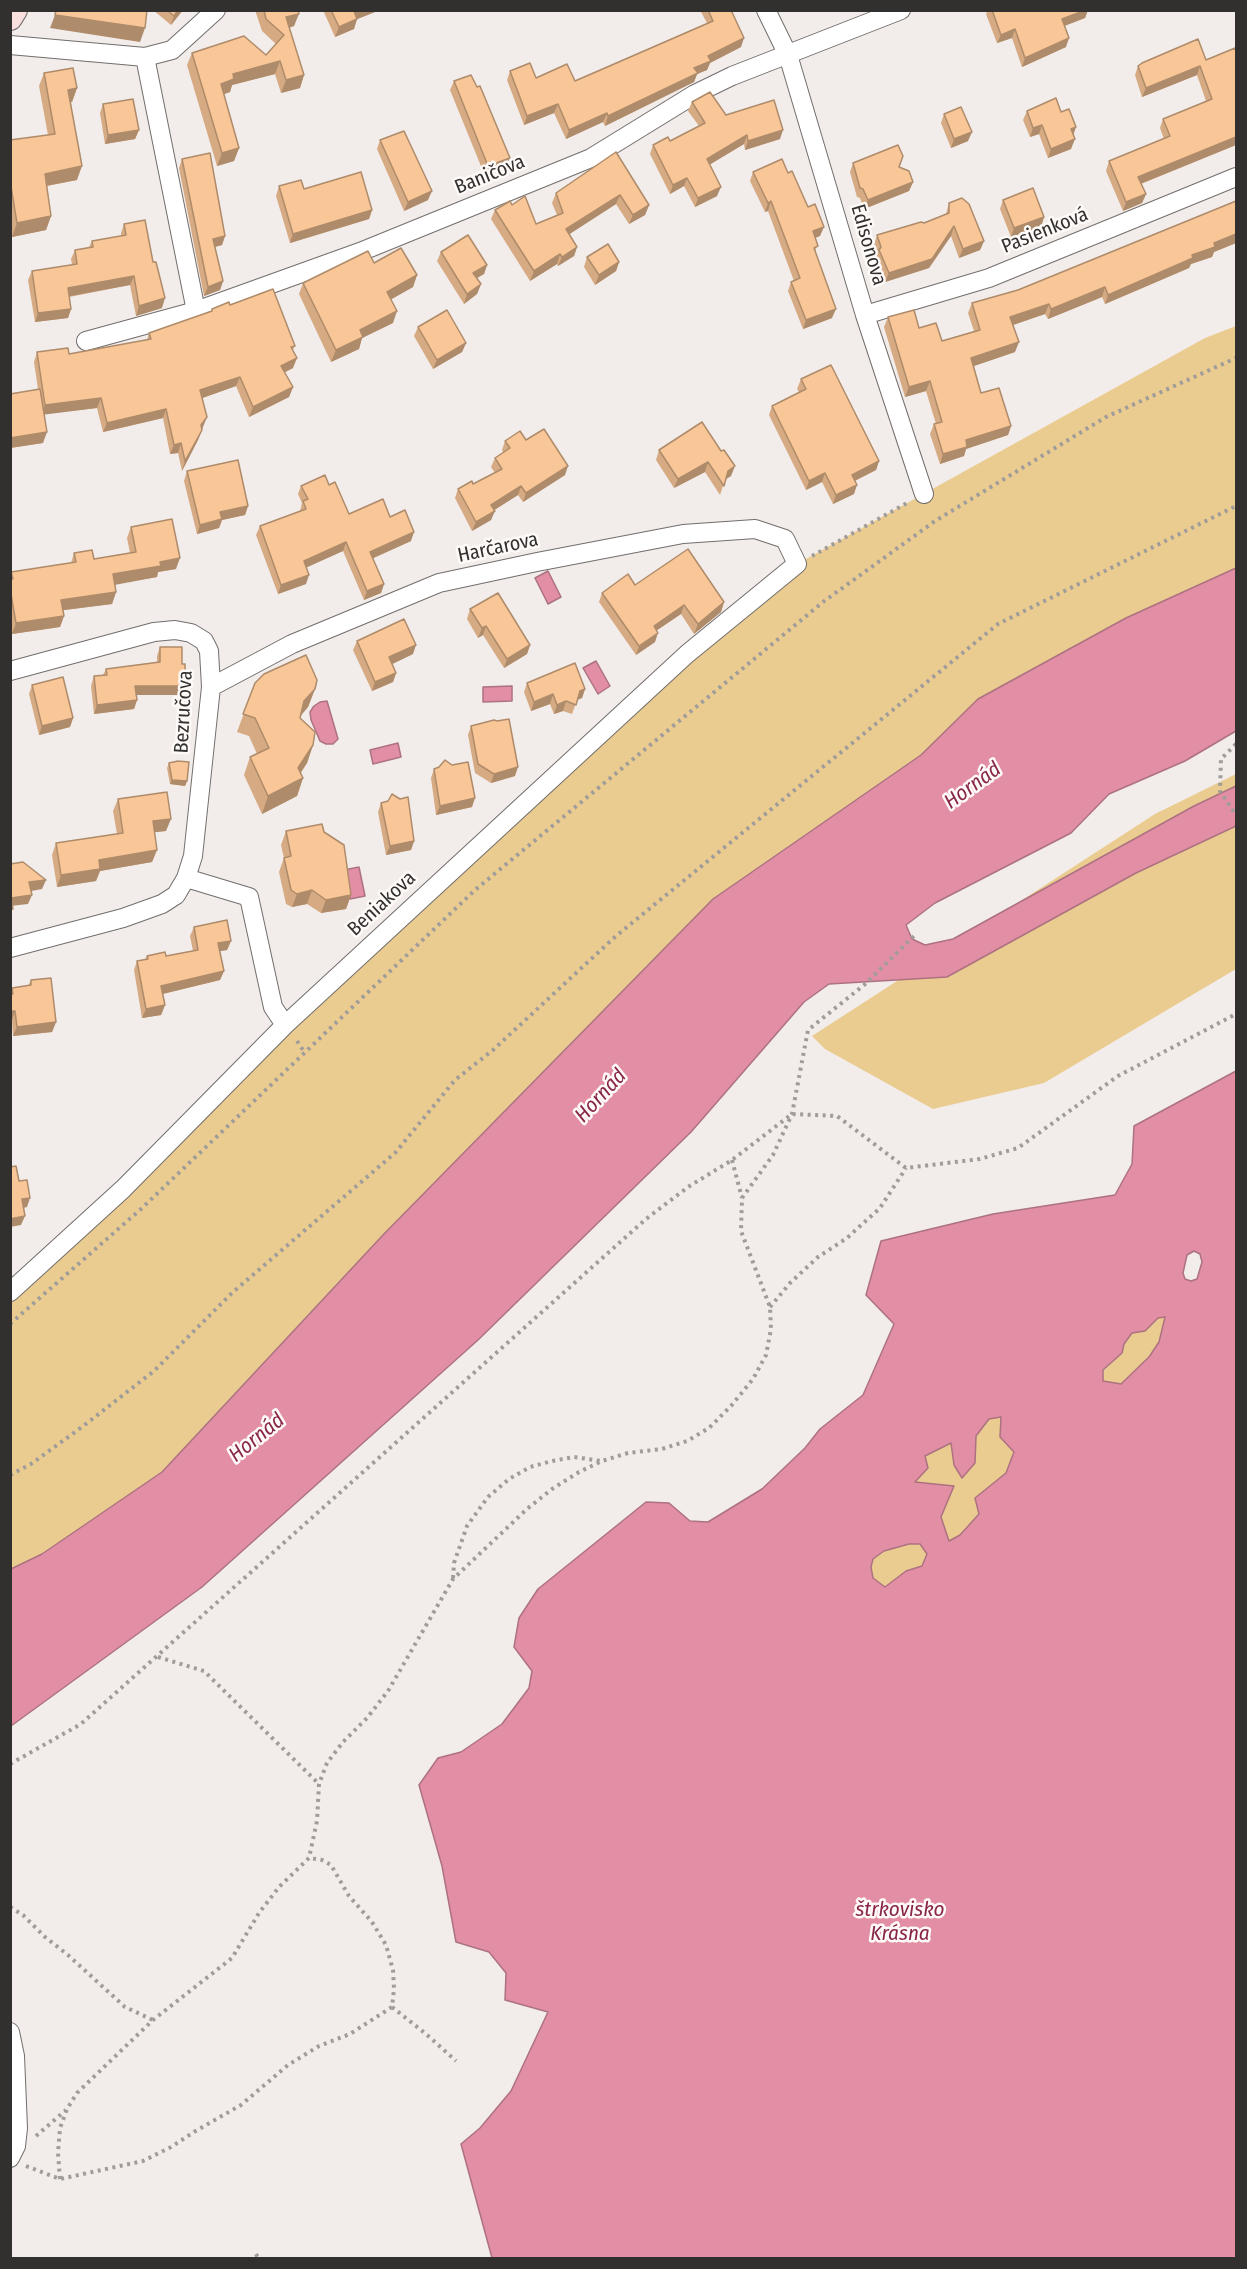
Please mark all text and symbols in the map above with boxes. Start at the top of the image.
street label: Baničova [451,150,529,200]
street label: Edisonova [845,202,891,288]
street label: Pasienková [998,203,1092,259]
street label: Harčarova [456,528,540,568]
street label: Bezručova [170,670,198,754]
water label: Hornád [940,757,1006,815]
street label: Beniakova [343,867,421,941]
water label: Hornád [570,1064,632,1128]
water label: Hornád [224,1408,290,1468]
water label: štrkovisko Krásna [855,1897,945,1947]

